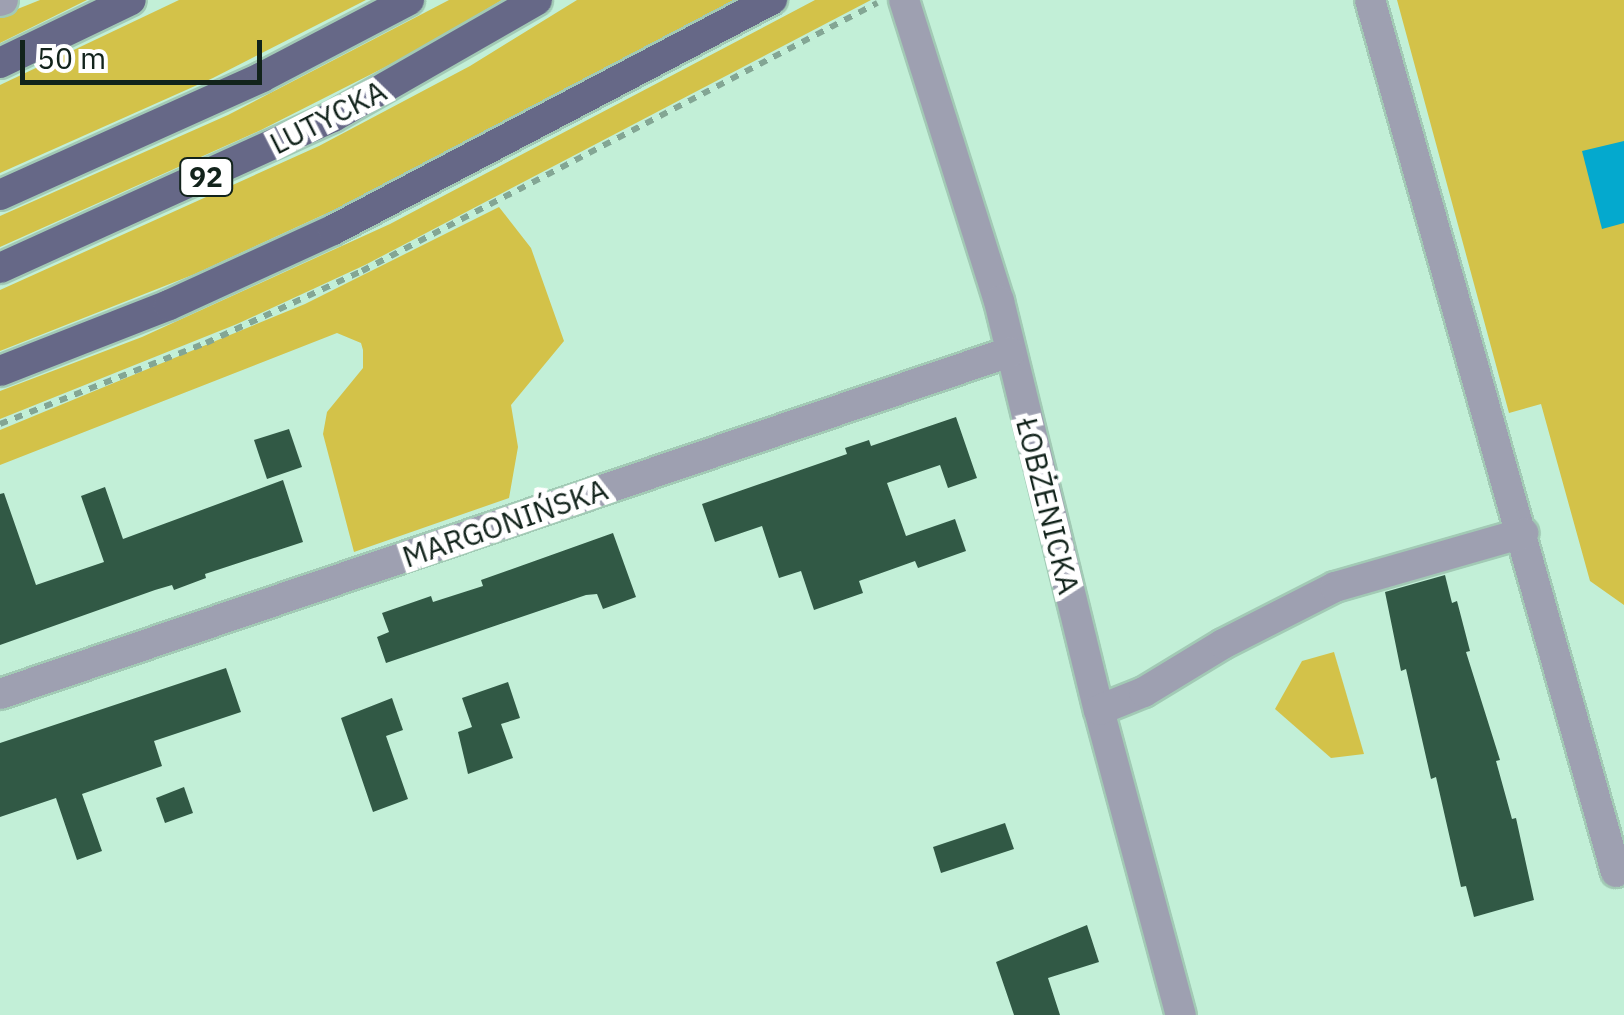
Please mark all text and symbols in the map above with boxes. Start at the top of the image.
scale bar [25,20,268,82]
text: 50 m [37,38,106,77]
street label: LUTYCKA [264,72,392,162]
road number: 92 [178,154,234,200]
street label: ŁOBŻENICKA [1009,414,1087,598]
street label: MARGONIŃSKA [398,471,612,575]

